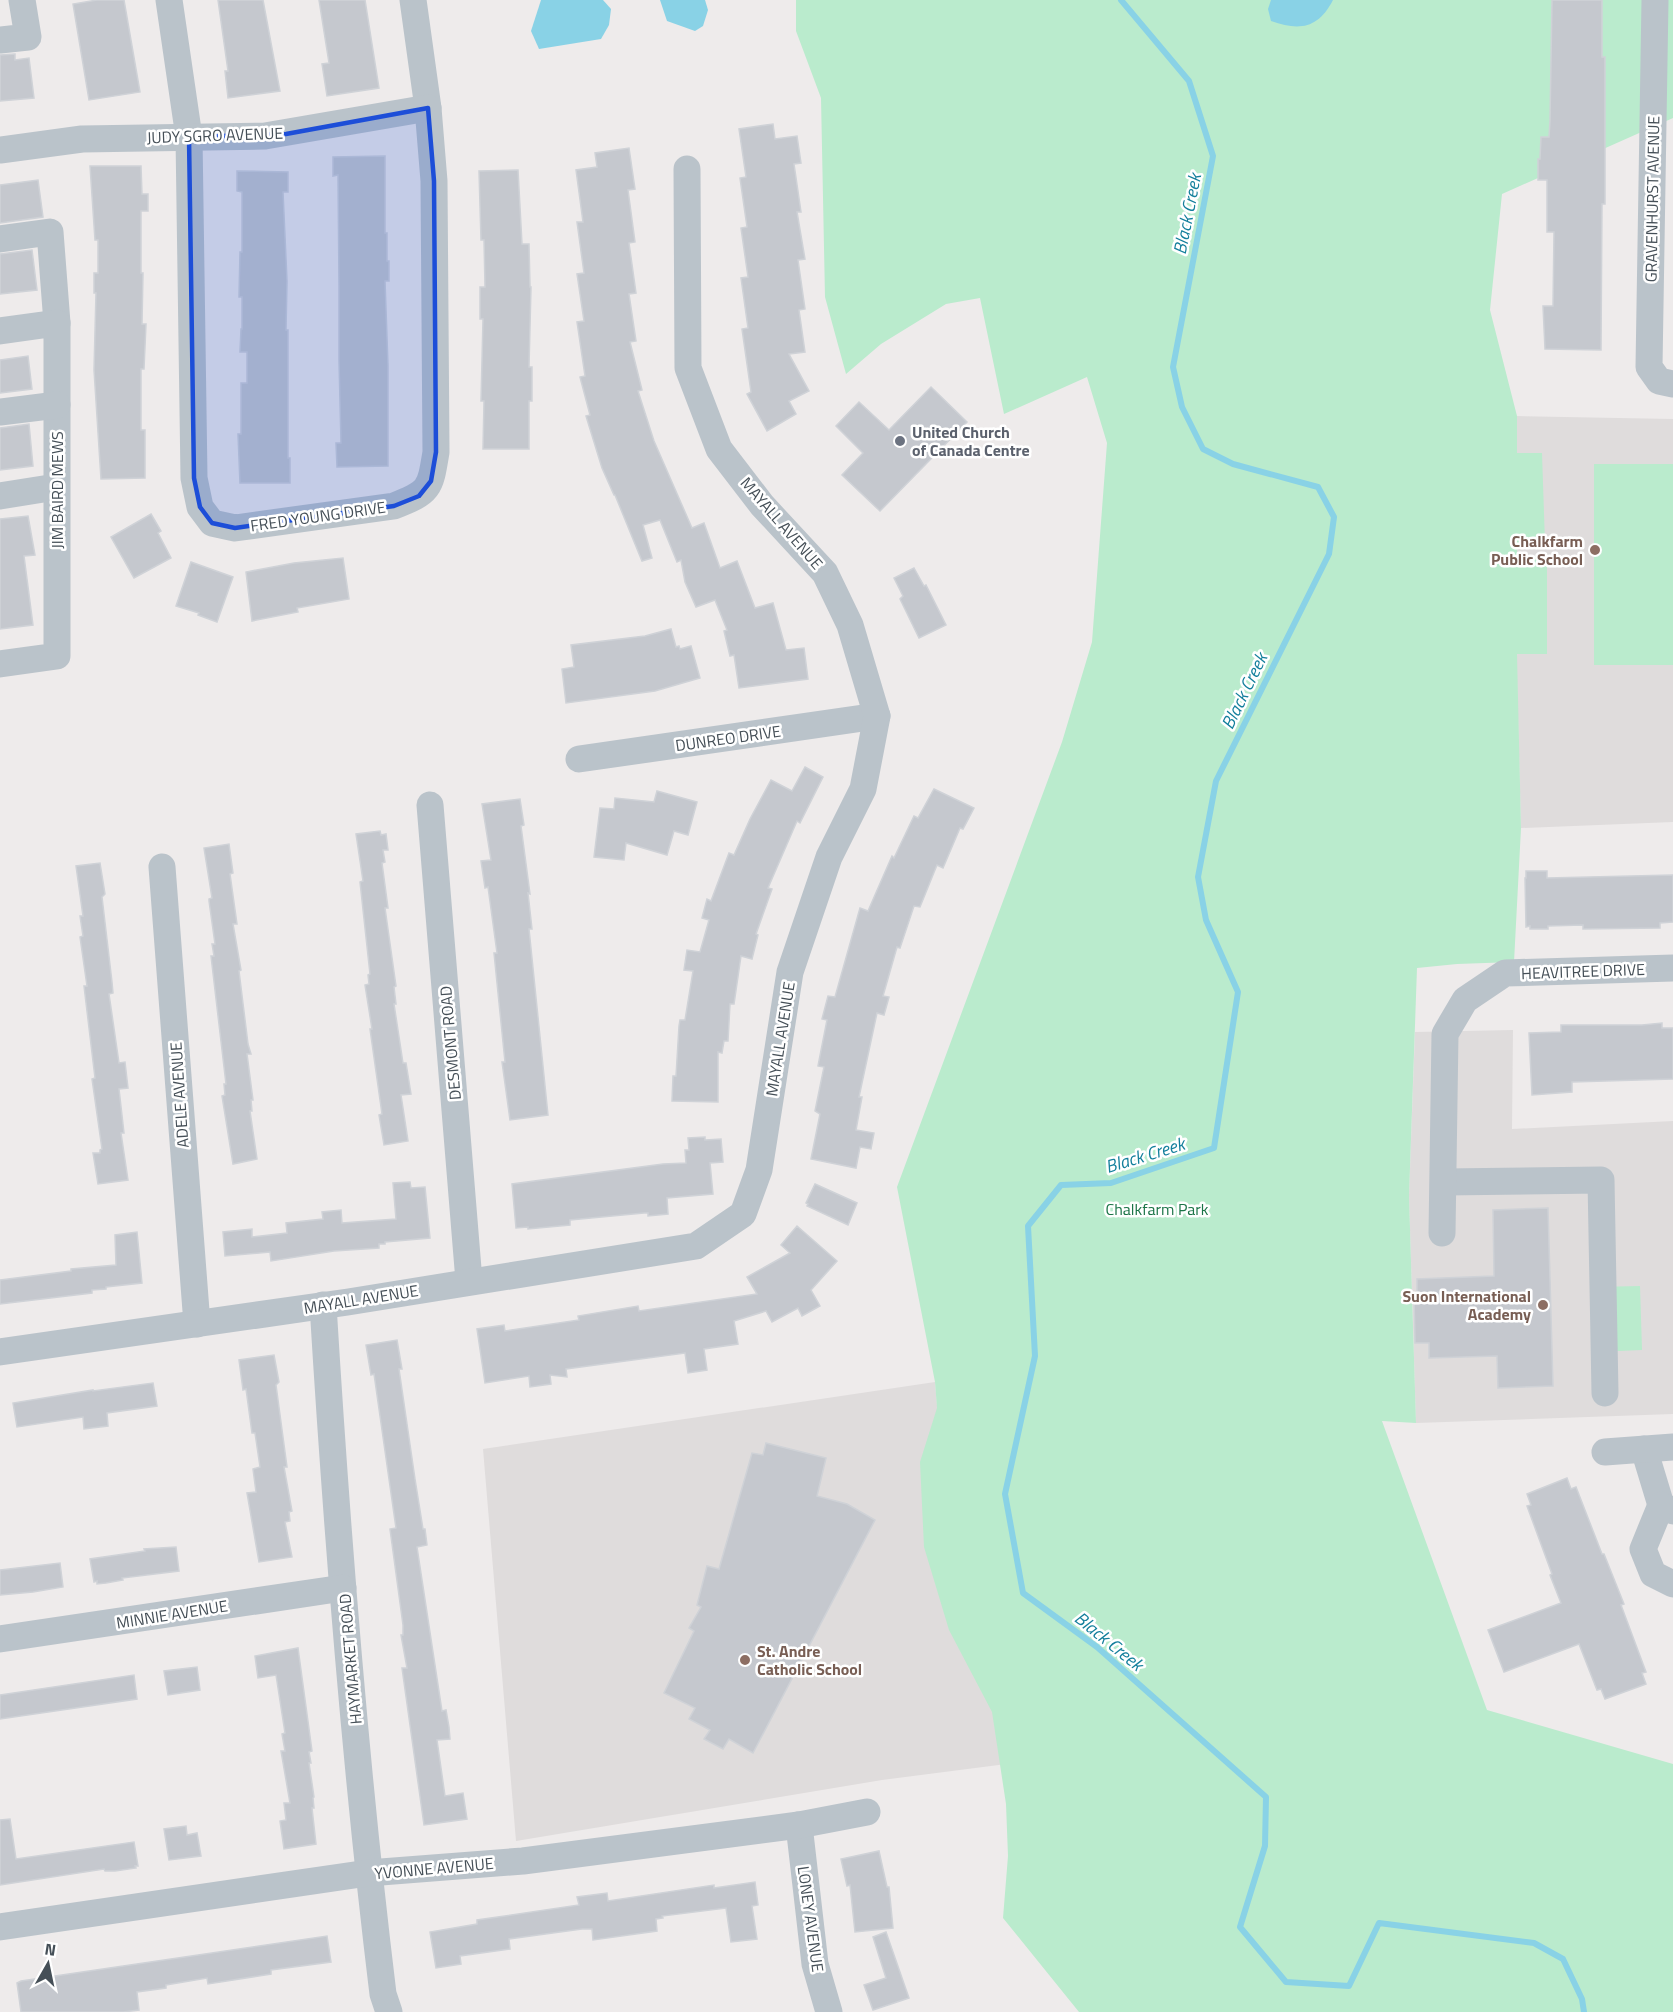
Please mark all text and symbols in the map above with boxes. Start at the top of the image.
street label: GRAVENHURST AVENUE [1639,115,1665,282]
street label: JUDY SGRO AVENUE [146,121,284,149]
water label: Black Creek [1166,169,1208,257]
place label: United Church of Canada Centre [912,420,1030,462]
street label: JIM BAIRD MEWS [45,431,69,549]
marker: United Church of Canada Centre [893,434,907,448]
street label: MAYALL AVENUE [735,471,829,575]
street label: FRED YOUNG DRIVE [249,495,387,537]
place label: Chalkfarm Public School [1491,529,1583,571]
marker: Chalkfarm Public School [1588,543,1602,557]
water label: Black Creek [1214,647,1275,734]
street label: DUNREO DRIVE [674,719,782,757]
street label: HEAVITREE DRIVE [1521,957,1645,985]
street label: MAYALL AVENUE [759,980,801,1098]
street label: DESMONT ROAD [433,985,467,1101]
street label: ADELE AVENUE [163,1041,195,1149]
water label: Black Creek [1102,1130,1190,1180]
park label: Chalkfarm Park [1105,1197,1209,1221]
street label: MAYALL AVENUE [302,1278,420,1320]
place label: Suon International Academy [1402,1284,1531,1326]
marker: Suon International Academy [1536,1298,1550,1312]
street label: MINNIE AVENUE [115,1593,230,1635]
street label: HAYMARKET ROAD [332,1593,368,1725]
water label: Black Creek [1069,1605,1151,1678]
place label: St. Andre Catholic School [757,1639,862,1681]
marker: St. Andre Catholic School [738,1653,752,1667]
street label: YVONNE AVENUE [373,1851,495,1885]
street label: LONEY AVENUE [792,1864,830,1974]
north arrow [18,1934,78,1994]
text: N [43,1936,58,1962]

